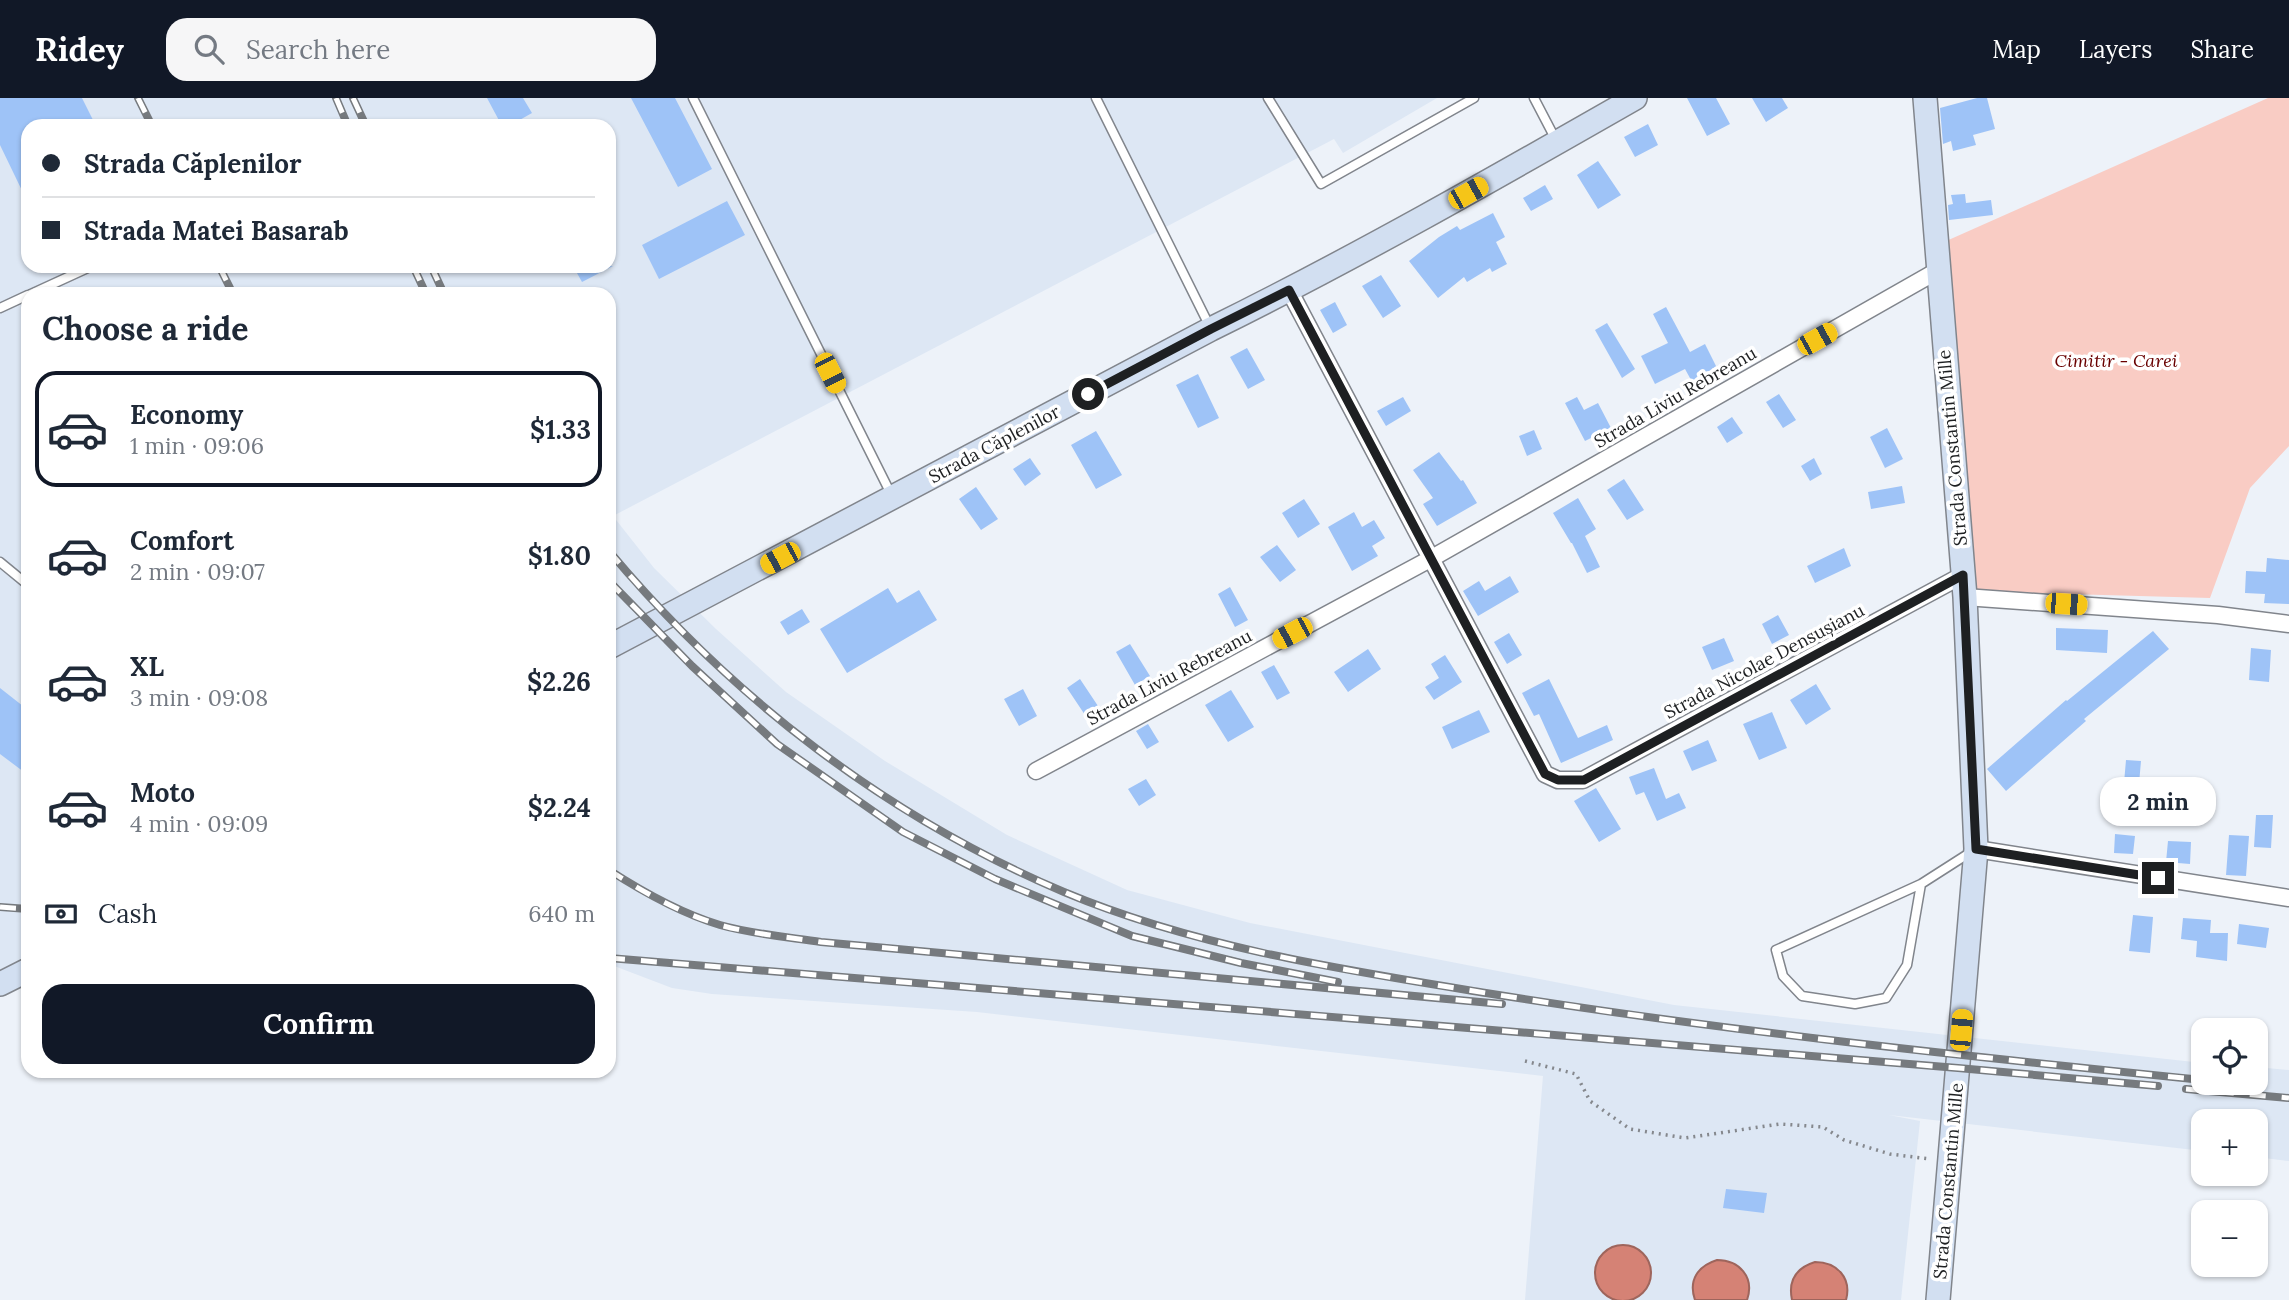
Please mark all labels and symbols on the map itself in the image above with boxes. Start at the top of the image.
car [1445,174,1492,212]
car [1794,320,1841,358]
street label: Strada Liviu Rebreanu [1590,341,1761,453]
street label: Strada Constantin Mille [1932,349,1972,547]
park label: Cimitir - Carei [2054,349,2178,372]
car [812,350,849,396]
route start [1072,378,1104,410]
street label: Strada Căplenilor [924,400,1064,488]
car [757,539,804,577]
car [2045,592,2088,616]
street label: Strada Nicolae Densușianu [1660,598,1868,724]
car [1269,614,1316,652]
street label: Strada Liviu Rebreanu [1083,624,1256,730]
callout: 2 min [2100,776,2216,826]
route end [2142,862,2174,894]
car [1949,1008,1974,1052]
street label: Strada Constantin Mille [1928,1082,1968,1280]

